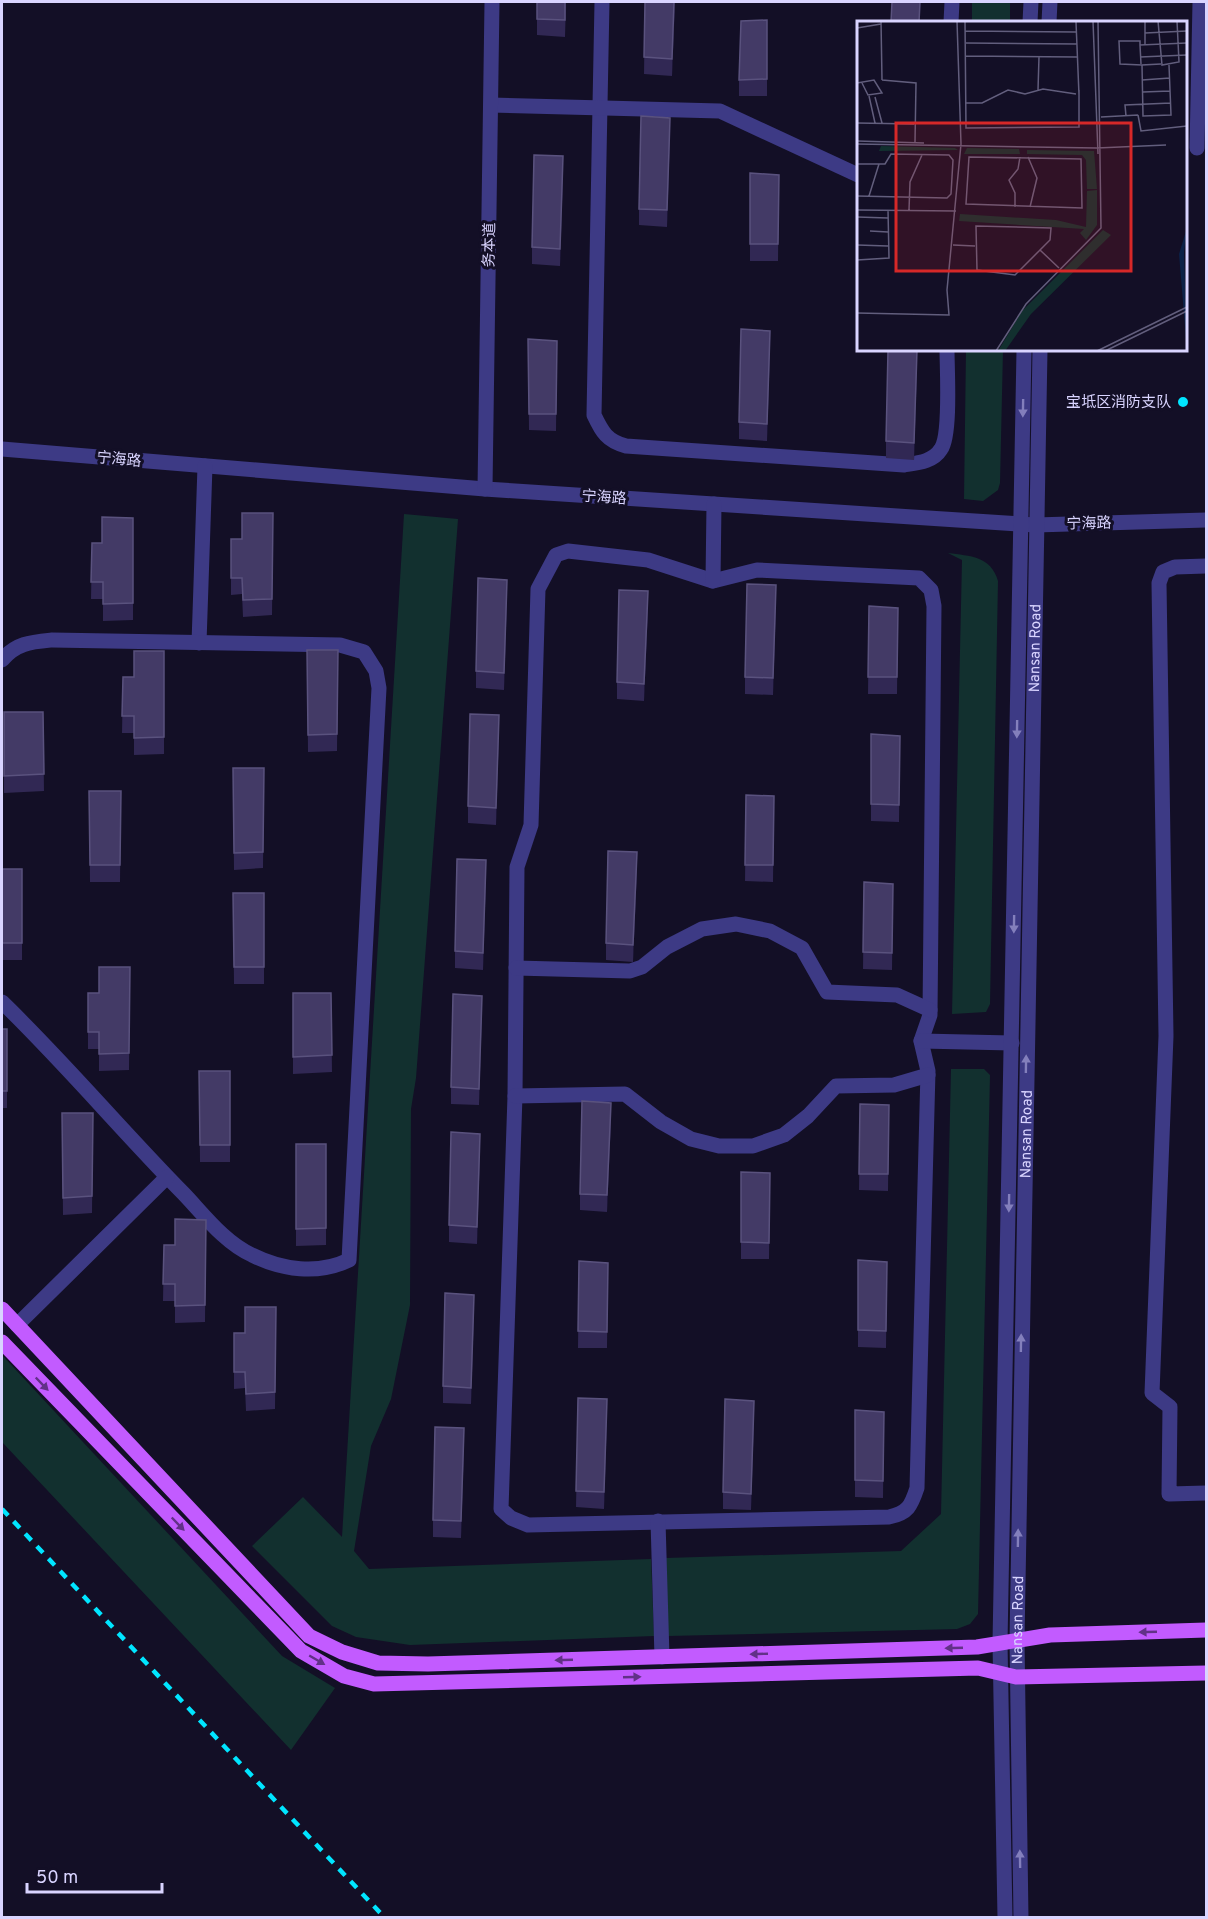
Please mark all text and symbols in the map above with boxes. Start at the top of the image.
inset map [857,21,1187,351]
street label: 务本道 [481,222,500,268]
place label: 宝坻区消防支队 [1066,393,1171,413]
marker: 宝坻区消防支队 [1176,395,1190,409]
one-way arrow [1019,398,1028,417]
street label: 宁海路 [96,449,142,472]
street label: 宁海路 [581,487,627,510]
street label: 宁海路 [1066,515,1112,534]
street label: Nansan Road [1026,604,1046,693]
one-way arrow [1013,719,1022,738]
one-way arrow [1009,914,1019,933]
one-way arrow [1021,1055,1031,1074]
street label: Nansan Road [1017,1090,1038,1179]
one-way arrow [1004,1193,1013,1212]
one-way arrow [1017,1334,1026,1353]
one-way arrow [35,1377,49,1391]
one-way arrow [171,1517,185,1532]
one-way arrow [1013,1529,1023,1548]
street label: Nansan Road [1009,1576,1029,1664]
one-way arrow [1139,1627,1158,1637]
one-way arrow [945,1643,964,1653]
one-way arrow [750,1649,769,1659]
one-way arrow [309,1655,326,1665]
one-way arrow [555,1655,574,1665]
one-way arrow [623,1672,642,1682]
one-way arrow [1015,1850,1025,1869]
scale bar [27,1856,162,1894]
text: 50 m [36,1867,78,1890]

